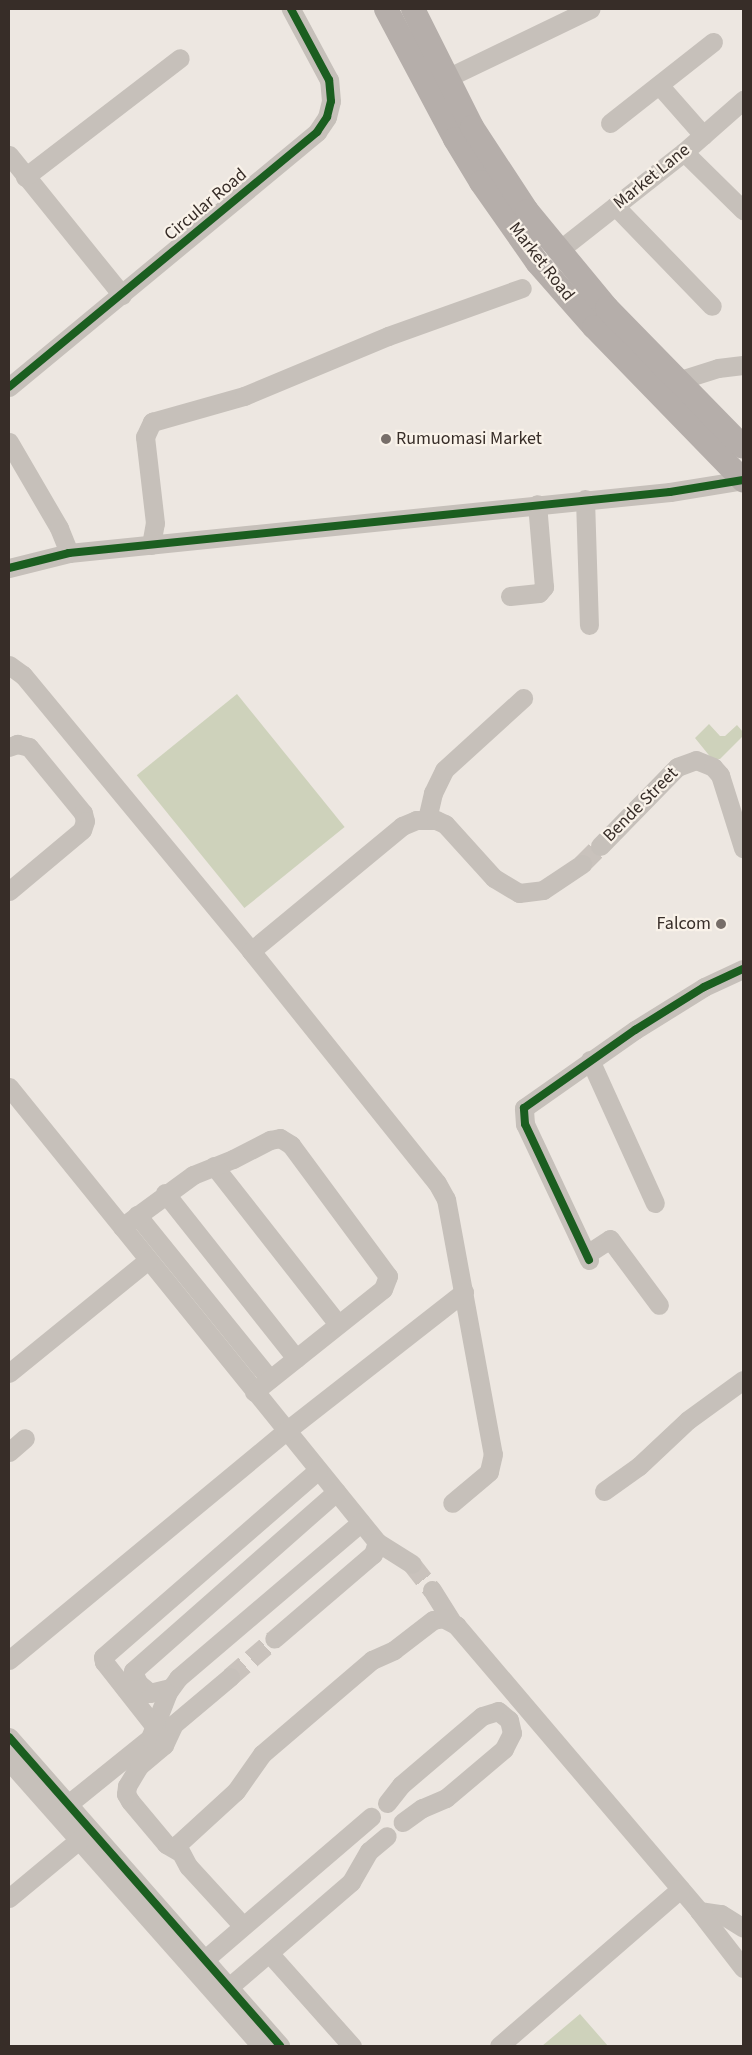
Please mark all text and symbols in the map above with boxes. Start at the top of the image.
street label: Market Lane [609,140,695,214]
street label: Circular Road [160,164,252,246]
street label: Market Road [504,218,578,306]
place label: Rumuomasi Market [396,428,542,450]
marker: Rumuomasi Market [380,433,392,445]
street label: Bende Street [599,763,683,847]
place label: Falcom [657,913,711,935]
marker: Falcom [715,918,727,930]

